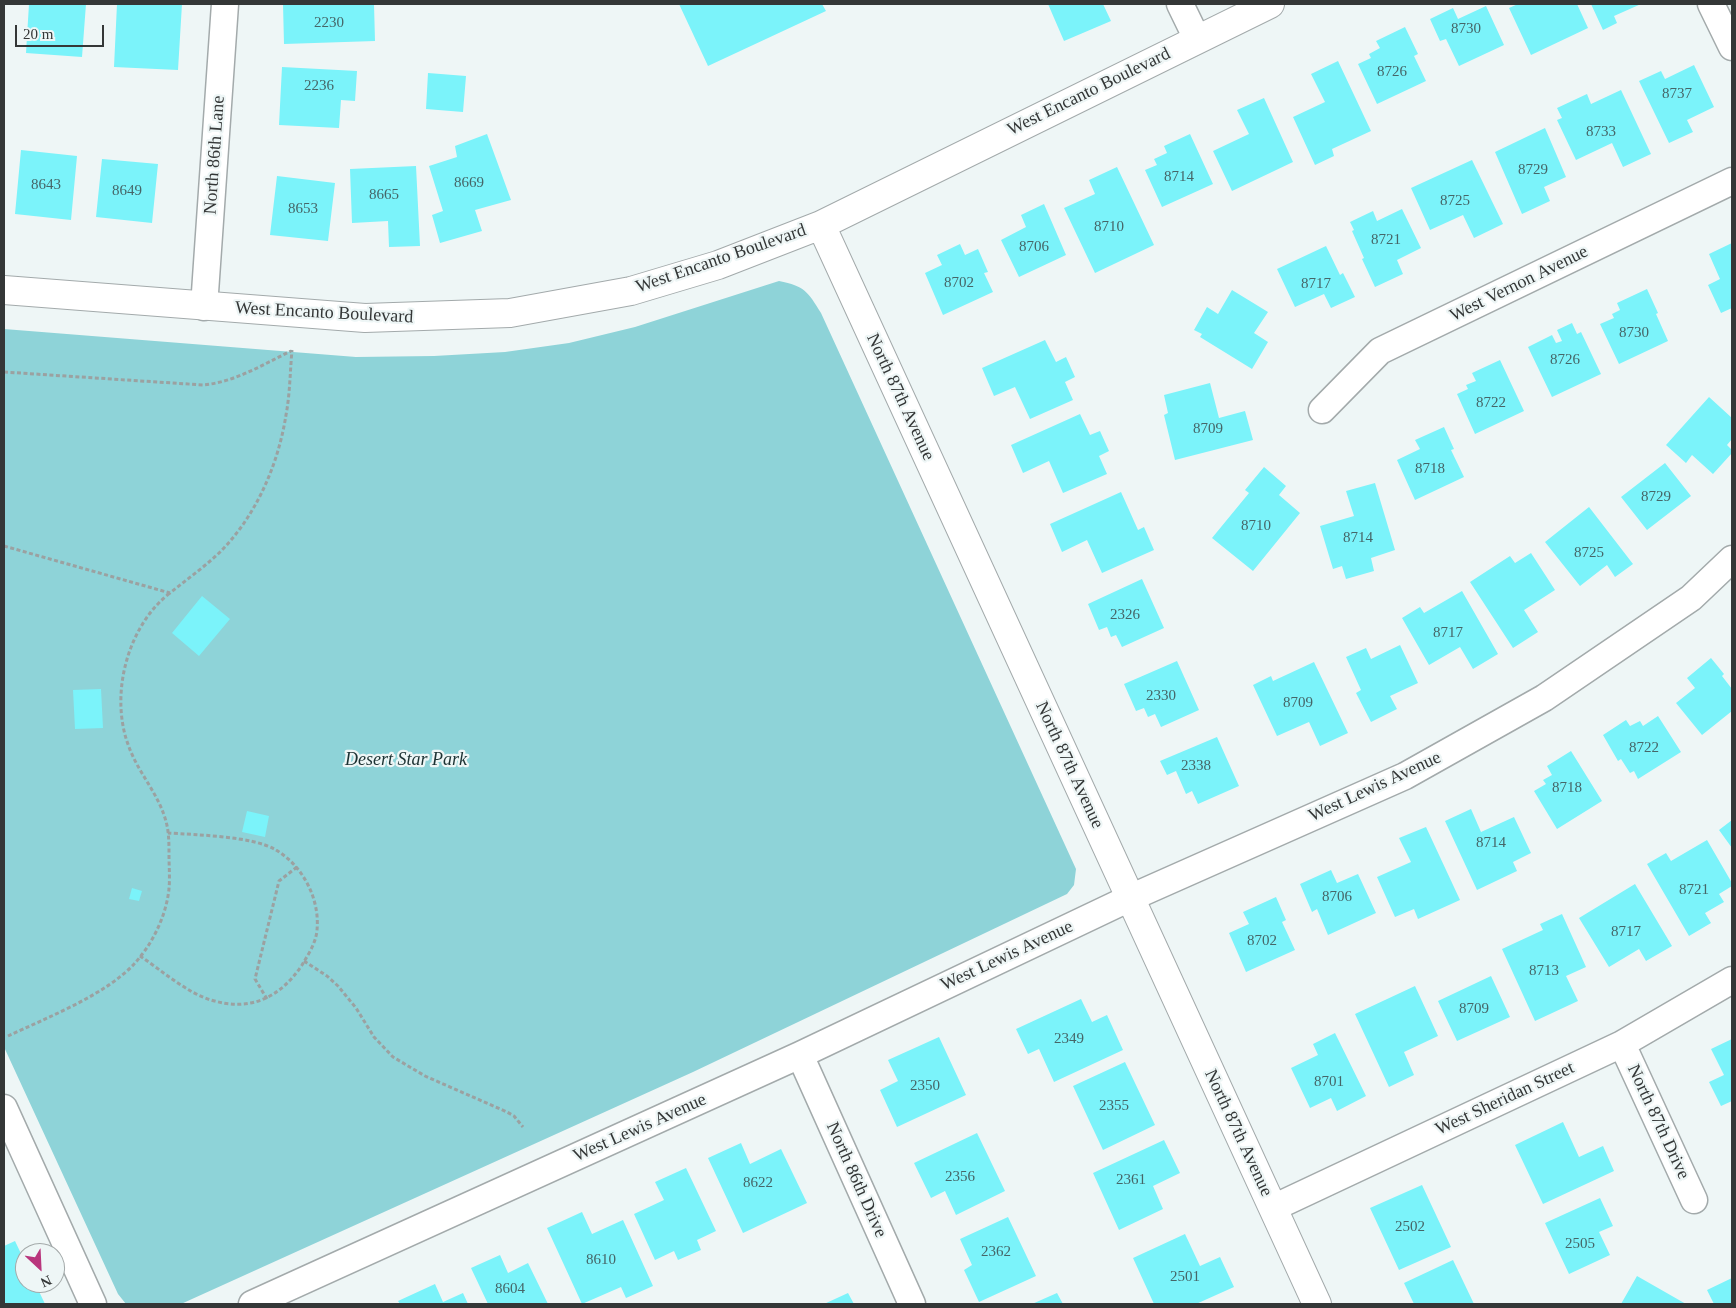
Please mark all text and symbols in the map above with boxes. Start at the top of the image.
house number: 2230 [314,14,344,32]
scale bar [18,15,106,47]
house number: 8730 [1451,20,1481,38]
text: 20 m [23,26,53,42]
street label: West Encanto Boulevard [1004,43,1174,141]
house number: 8726 [1377,63,1407,81]
house number: 2236 [304,77,334,95]
house number: 8737 [1662,85,1692,103]
street label: North 86th Lane [200,95,230,215]
house number: 8733 [1586,123,1616,141]
house number: 8729 [1518,161,1548,179]
house number: 8714 [1164,168,1194,186]
house number: 8669 [454,174,484,192]
house number: 8643 [31,176,61,194]
house number: 8649 [112,182,142,200]
house number: 8665 [369,186,399,204]
house number: 8725 [1440,192,1470,210]
house number: 8653 [288,200,318,218]
house number: 8710 [1094,218,1124,236]
street label: West Encanto Boulevard [633,220,809,298]
house number: 8721 [1371,231,1401,249]
house number: 8706 [1019,238,1049,256]
street label: West Vernon Avenue [1446,241,1592,327]
house number: 8702 [944,274,974,292]
house number: 8717 [1301,275,1331,293]
street label: West Encanto Boulevard [234,298,414,328]
house number: 8730 [1619,324,1649,342]
street label: North 87th Avenue [861,330,939,464]
house number: 8726 [1550,351,1580,369]
house number: 8722 [1476,394,1506,412]
house number: 8709 [1193,420,1223,438]
house number: 8718 [1415,460,1445,478]
house number: 8729 [1641,488,1671,506]
house number: 8710 [1241,517,1271,535]
house number: 8714 [1343,529,1373,547]
house number: 8725 [1574,544,1604,562]
house number: 2326 [1110,606,1140,624]
house number: 8717 [1433,624,1463,642]
house number: 2330 [1146,687,1176,705]
house number: 8709 [1283,694,1313,712]
street label: North 87th Avenue [1030,698,1108,832]
house number: 8722 [1629,739,1659,757]
street label: West Lewis Avenue [1306,747,1444,827]
park label: Desert Star Park [345,749,467,771]
house number: 2338 [1181,757,1211,775]
house number: 8718 [1552,779,1582,797]
house number: 8714 [1476,834,1506,852]
house number: 8721 [1679,881,1709,899]
house number: 8706 [1322,888,1352,906]
street label: West Lewis Avenue [938,916,1076,996]
house number: 8717 [1611,923,1641,941]
house number: 8702 [1247,932,1277,950]
house number: 8713 [1529,962,1559,980]
house number: 8709 [1459,1000,1489,1018]
house number: 2349 [1054,1030,1084,1048]
street label: West Sheridan Street [1432,1057,1578,1141]
street label: North 87th Drive [1622,1061,1694,1183]
street label: North 87th Avenue [1199,1066,1277,1200]
house number: 8701 [1314,1073,1344,1091]
house number: 2350 [910,1077,940,1095]
street label: West Lewis Avenue [570,1089,710,1167]
house number: 2355 [1099,1097,1129,1115]
street label: North 86th Drive [821,1119,891,1241]
house number: 2356 [945,1168,975,1186]
house number: 2361 [1116,1171,1146,1189]
house number: 8622 [743,1174,773,1192]
house number: 2502 [1395,1218,1425,1236]
house number: 2505 [1565,1235,1595,1253]
north arrow [15,1243,65,1293]
house number: 2362 [981,1243,1011,1261]
house number: 8610 [586,1251,616,1269]
house number: 2501 [1170,1268,1200,1286]
text: N [38,1272,54,1290]
house number: 8604 [495,1280,525,1298]

